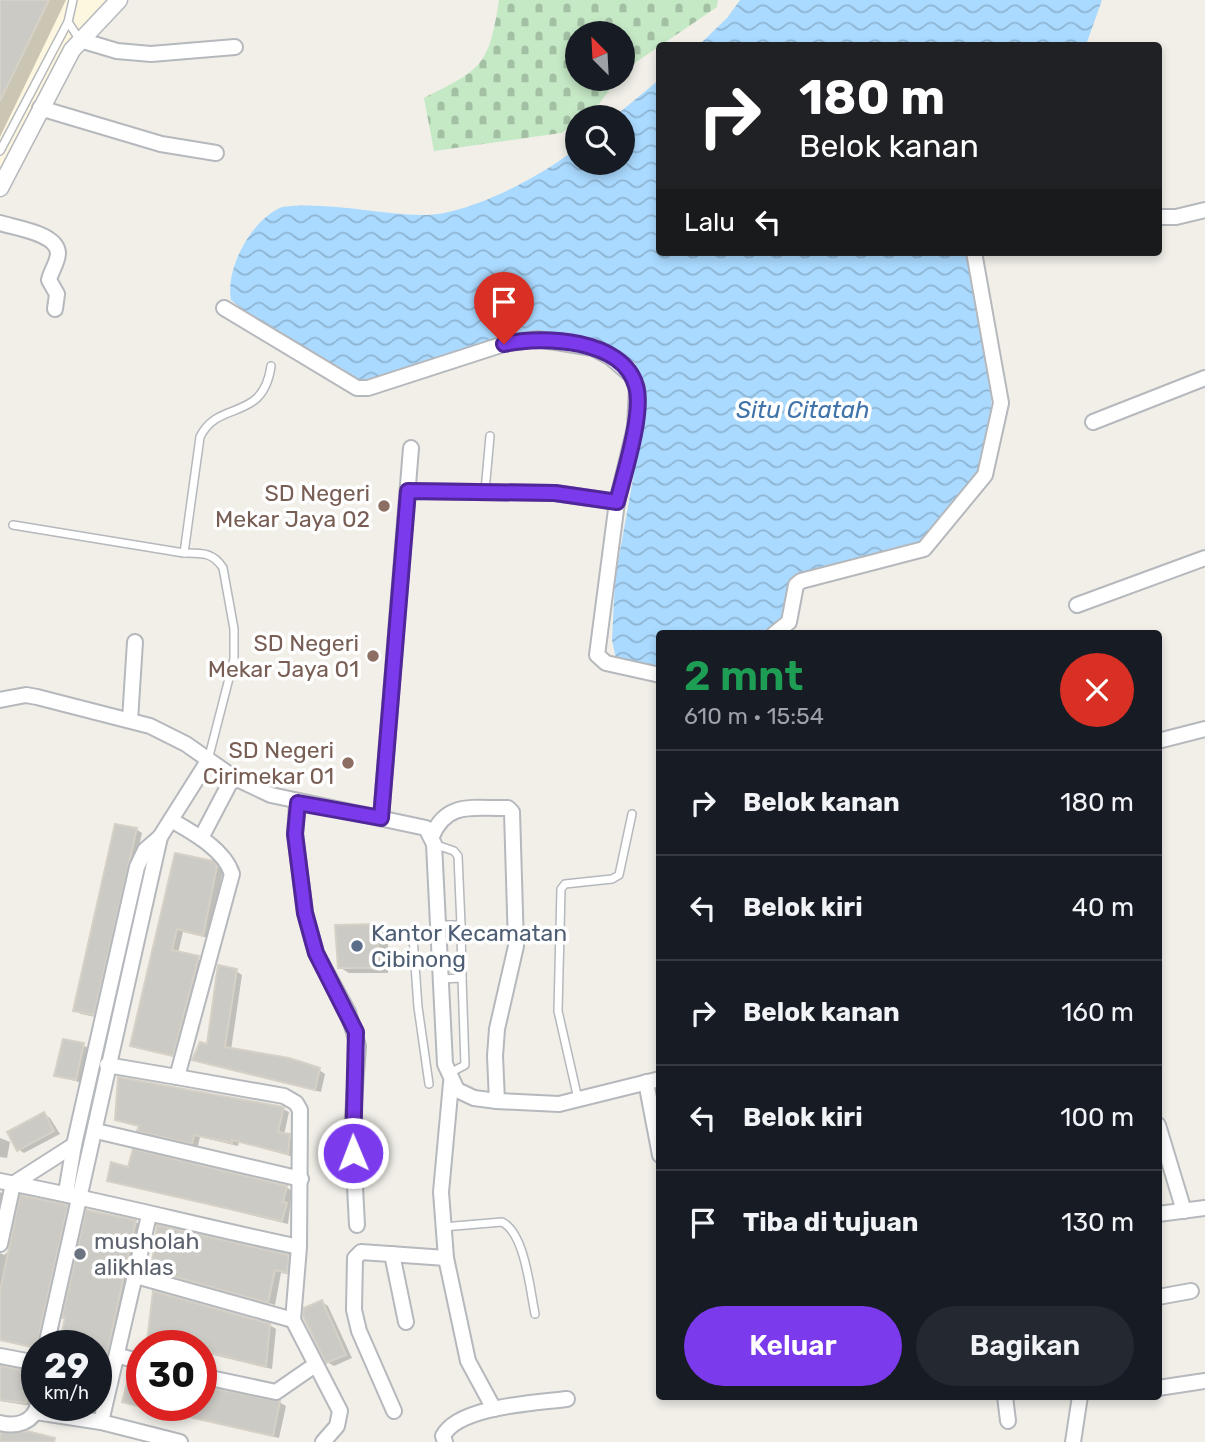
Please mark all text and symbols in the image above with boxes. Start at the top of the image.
north arrow [565,21,635,91]
map controls [565,21,635,175]
text: 180 m [799,68,945,126]
icon: right [684,70,775,161]
button: search [565,105,635,175]
text: Belok kanan [799,127,979,165]
icon: left [749,203,787,241]
text: Lalu [684,207,735,238]
pin [474,272,534,344]
icon: arrive [485,283,523,321]
water label: Situ Citatah [736,396,870,424]
place label: SD Negeri Mekar Jaya 02 [215,479,370,533]
marker: SD Negeri Mekar Jaya 02 [376,498,392,514]
place label: SD Negeri Mekar Jaya 01 [208,629,359,683]
marker: SD Negeri Mekar Jaya 01 [365,648,381,664]
text: 2 mnt [684,651,803,701]
button: close [1060,653,1134,727]
text: 610 m · 15:54 [684,702,824,730]
place label: SD Negeri Cirimekar 01 [203,736,334,790]
marker: SD Negeri Cirimekar 01 [340,755,356,771]
icon: right [684,784,722,822]
text: Belok kanan [743,787,900,818]
text: 180 m [1060,787,1134,818]
icon: left [684,889,722,927]
text: Belok kiri [743,892,863,923]
text: 40 m [1072,892,1134,923]
place label: Kantor Kecamatan Cibinong [371,919,567,973]
marker: Kantor Kecamatan Cibinong [349,938,365,954]
icon: right [684,994,722,1032]
text: Belok kanan [743,997,900,1028]
text: 160 m [1061,997,1134,1028]
icon: left [684,1099,722,1137]
text: Belok kiri [743,1102,863,1133]
text: 100 m [1060,1102,1134,1133]
position arrow [316,1116,390,1190]
icon: arrive [684,1204,722,1242]
text: Tiba di tujuan [743,1207,918,1238]
text: 130 m [1061,1207,1134,1238]
place label: musholah alikhlas [94,1227,200,1281]
marker: musholah alikhlas [72,1246,88,1262]
button: Keluar [684,1306,902,1386]
button: Bagikan [916,1306,1134,1386]
speed limit sign: 30 [126,1330,217,1421]
text: 29 [44,1345,89,1387]
text: km/h [44,1382,89,1404]

